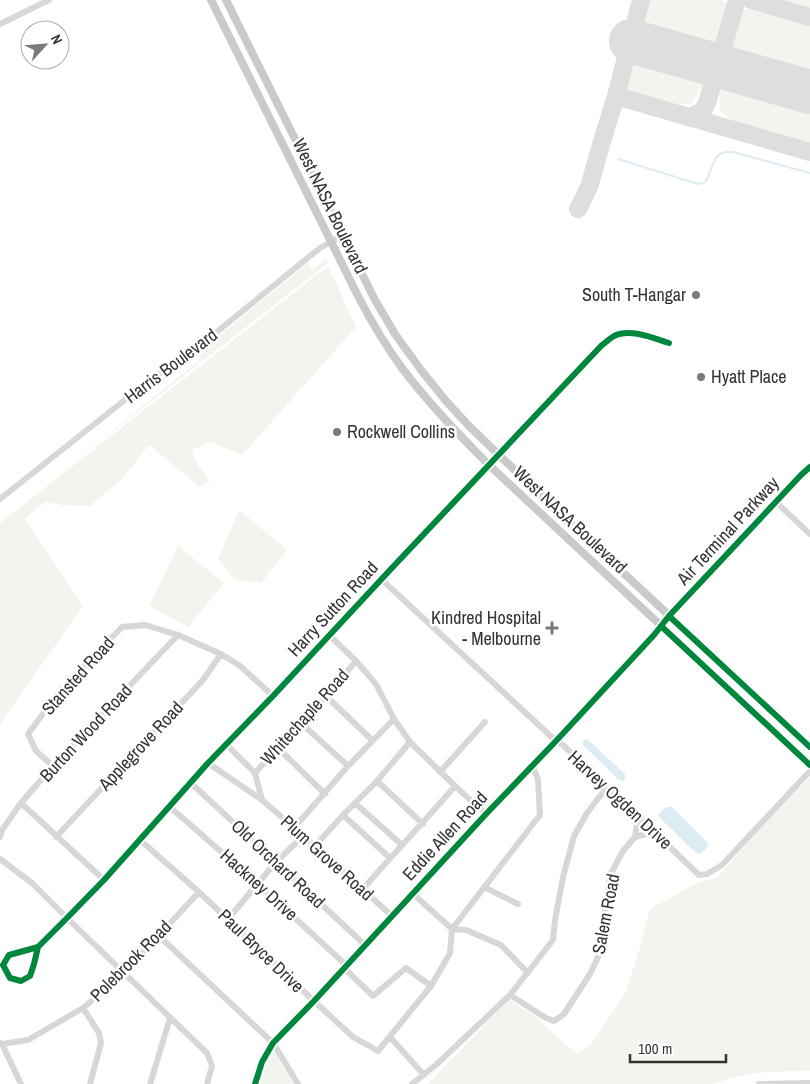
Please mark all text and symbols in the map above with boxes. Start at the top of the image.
north arrow [20,20,70,70]
text: N [47,32,67,47]
street label: West NASA Boulevard [287,134,374,278]
place label: South T-Hangar [582,282,686,307]
marker: South T-Hangar [690,289,702,301]
street label: Harris Boulevard [119,322,222,409]
place label: Hyatt Place [711,364,786,389]
marker: Hyatt Place [695,371,707,383]
place label: Rockwell Collins [347,419,455,444]
marker: Rockwell Collins [331,426,343,438]
street label: West NASA Boulevard [508,460,633,579]
street label: Air Terminal Parkway [670,470,785,591]
street label: Harry Sutton Road [282,555,383,662]
place label: Kindred Hospital - Melbourne [431,605,541,651]
marker: Kindred Hospital - Melbourne [545,621,559,635]
street label: Stansted Road [36,631,120,720]
street label: Whitechaple Road [255,663,355,770]
street label: Burton Wood Road [34,678,137,787]
street label: Applegrove Road [92,695,189,797]
street label: Harvey Ogden Drive [563,745,678,855]
street label: Eddie Allen Road [397,785,493,886]
street label: Plum Grove Road [275,809,379,906]
street label: Old Orchard Road [226,814,331,914]
street label: Hackney Drive [215,843,304,926]
street label: Salem Road [585,872,626,956]
street label: Paul Bryce Drive [213,903,310,998]
street label: Polebrook Road [84,914,177,1007]
scale bar [630,1032,726,1064]
text: 100 m [638,1038,672,1059]

